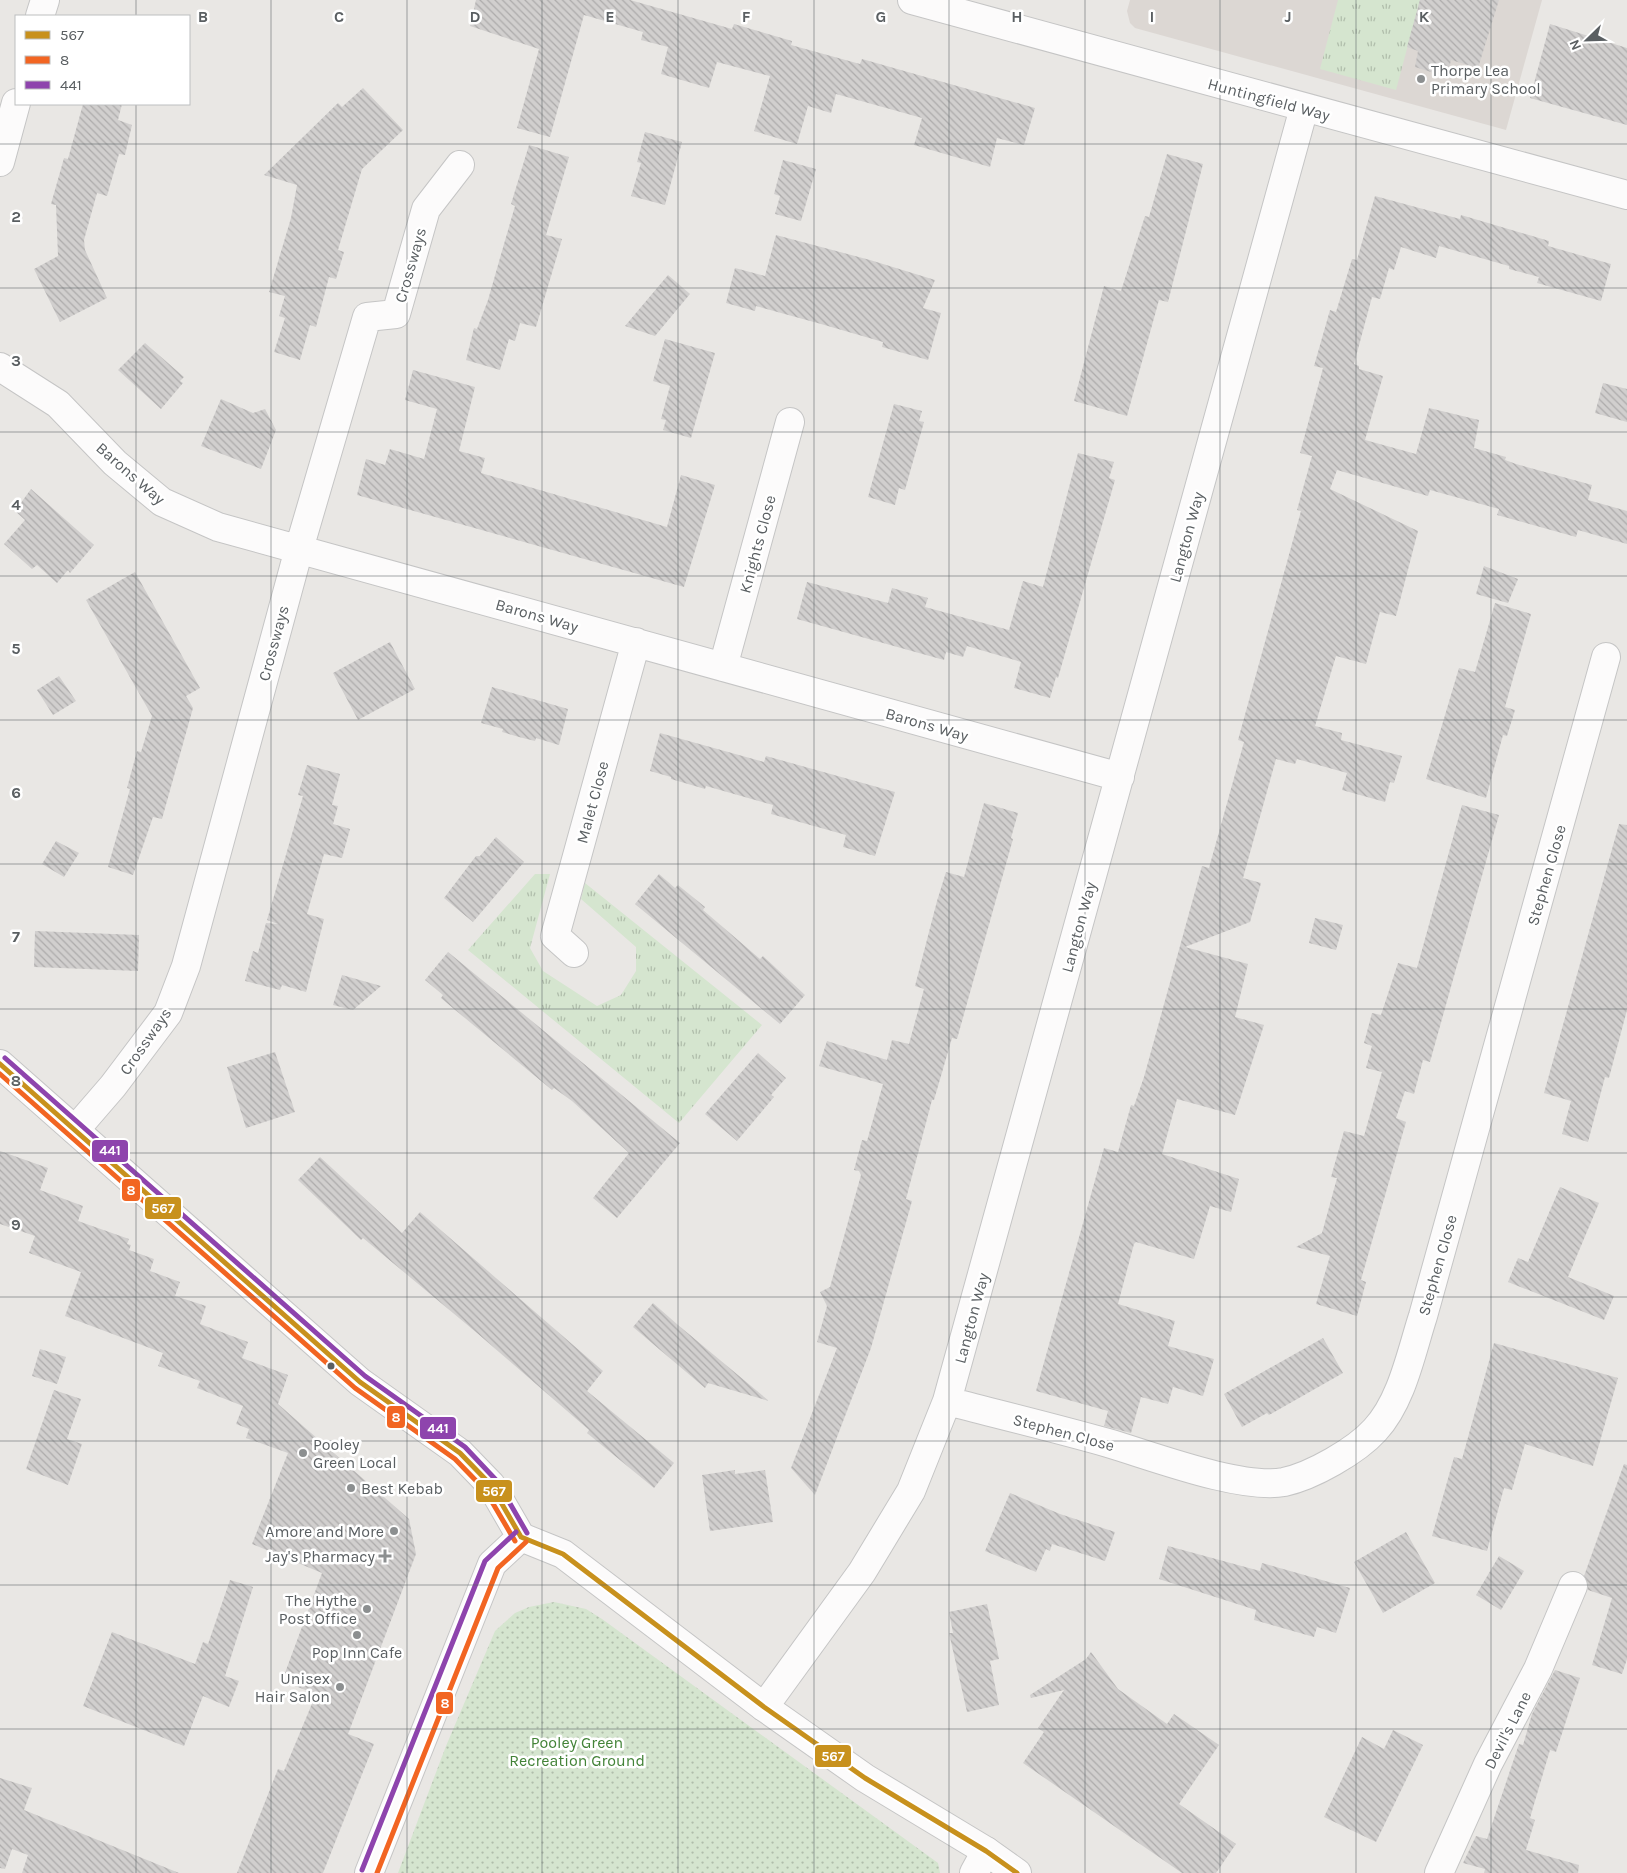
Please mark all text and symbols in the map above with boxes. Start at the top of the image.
text: B [198,7,208,26]
text: C [334,7,344,26]
text: D [470,7,481,26]
text: E [605,7,615,26]
text: F [742,7,751,26]
text: G [876,7,886,26]
text: H [1011,7,1023,26]
text: I [1150,7,1154,26]
text: J [1284,7,1292,26]
text: K [1419,7,1430,26]
legend [15,15,190,105]
north arrow [1562,15,1612,65]
text: 567 [60,26,84,44]
text: N [1566,37,1585,53]
text: 8 [60,51,69,69]
place label: Thorpe Lea Primary School [1431,61,1541,98]
marker: Thorpe Lea Primary School [1415,73,1427,85]
street label: Huntingfield Way [1206,74,1333,125]
text: 441 [60,76,82,94]
text: 2 [11,207,21,226]
street label: Crossways [391,225,430,305]
text: 3 [11,351,21,370]
street label: Barons Way [92,438,169,509]
street label: Langton Way [1165,489,1208,585]
street label: Knights Close [735,493,780,595]
text: 4 [11,495,21,514]
street label: Barons Way [493,595,581,637]
street label: Crossways [254,603,293,683]
text: 5 [11,639,21,658]
street label: Barons Way [883,704,971,746]
street label: Malet Close [572,759,613,845]
text: 6 [11,783,21,802]
street label: Stephen Close [1523,822,1570,928]
street label: Langton Way [1057,879,1100,975]
text: 7 [12,927,20,946]
street label: Crossways [115,1004,175,1078]
text: 8 [11,1071,21,1090]
line badge: 441 [91,1139,129,1163]
text: 441 [99,1142,121,1159]
line badge: 8 [121,1178,141,1202]
text: 8 [126,1182,136,1199]
line badge: 567 [144,1196,182,1220]
text: 567 [151,1200,175,1217]
street label: Stephen Close [1414,1212,1461,1318]
text: 9 [11,1215,21,1234]
street label: Langton Way [950,1270,993,1366]
unlabelled marker [326,1361,336,1371]
line badge: 8 [386,1405,406,1429]
text: 8 [391,1409,401,1426]
street label: Stephen Close [1011,1410,1117,1455]
line badge: 441 [419,1416,457,1440]
text: 441 [427,1420,449,1437]
place label: Pooley Green Local [313,1435,397,1472]
marker: Pooley Green Local [297,1447,309,1459]
place label: Best Kebab [361,1479,443,1498]
line badge: 567 [475,1479,513,1503]
marker: Best Kebab [345,1482,357,1494]
text: 567 [482,1483,506,1500]
place label: Amore and More [265,1522,384,1541]
marker: Amore and More [388,1525,400,1537]
place label: Jay's Pharmacy [265,1547,376,1566]
marker: Jay's Pharmacy [379,1550,391,1562]
place label: The Hythe Post Office [279,1591,357,1628]
marker: The Hythe Post Office [361,1603,373,1615]
marker: Pop Inn Cafe [351,1629,363,1641]
place label: Pop Inn Cafe [312,1643,402,1662]
place label: Unisex Hair Salon [255,1669,330,1706]
marker: Unisex Hair Salon [334,1681,346,1693]
street label: Devil's Lane [1480,1688,1535,1772]
line badge: 8 [435,1691,454,1715]
text: 8 [440,1695,450,1712]
park label: Pooley Green Recreation Ground [509,1733,645,1770]
line badge: 567 [814,1744,852,1768]
text: 567 [821,1748,845,1765]

